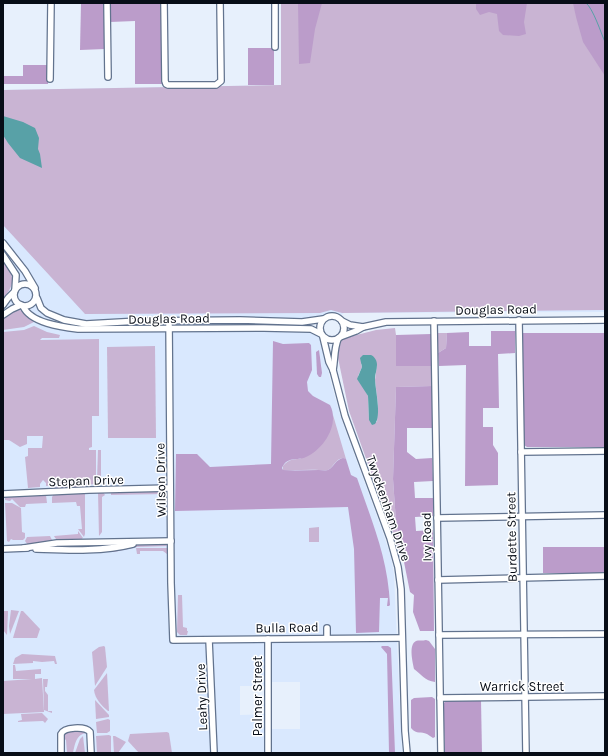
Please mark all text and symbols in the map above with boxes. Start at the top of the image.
street label: Douglas Road [455,301,537,318]
street label: Douglas Road [128,310,210,327]
street label: Wilson Drive [152,442,169,517]
street label: Twyckenham Drive [363,453,414,563]
street label: Stepan Drive [48,472,124,489]
street label: Burdette Street [503,492,520,582]
street label: Ivy Road [419,512,434,562]
street label: Bulla Road [255,619,319,636]
street label: Palmer Street [250,656,265,736]
street label: Leahy Drive [193,663,210,731]
street label: Warrick Street [480,679,564,694]

